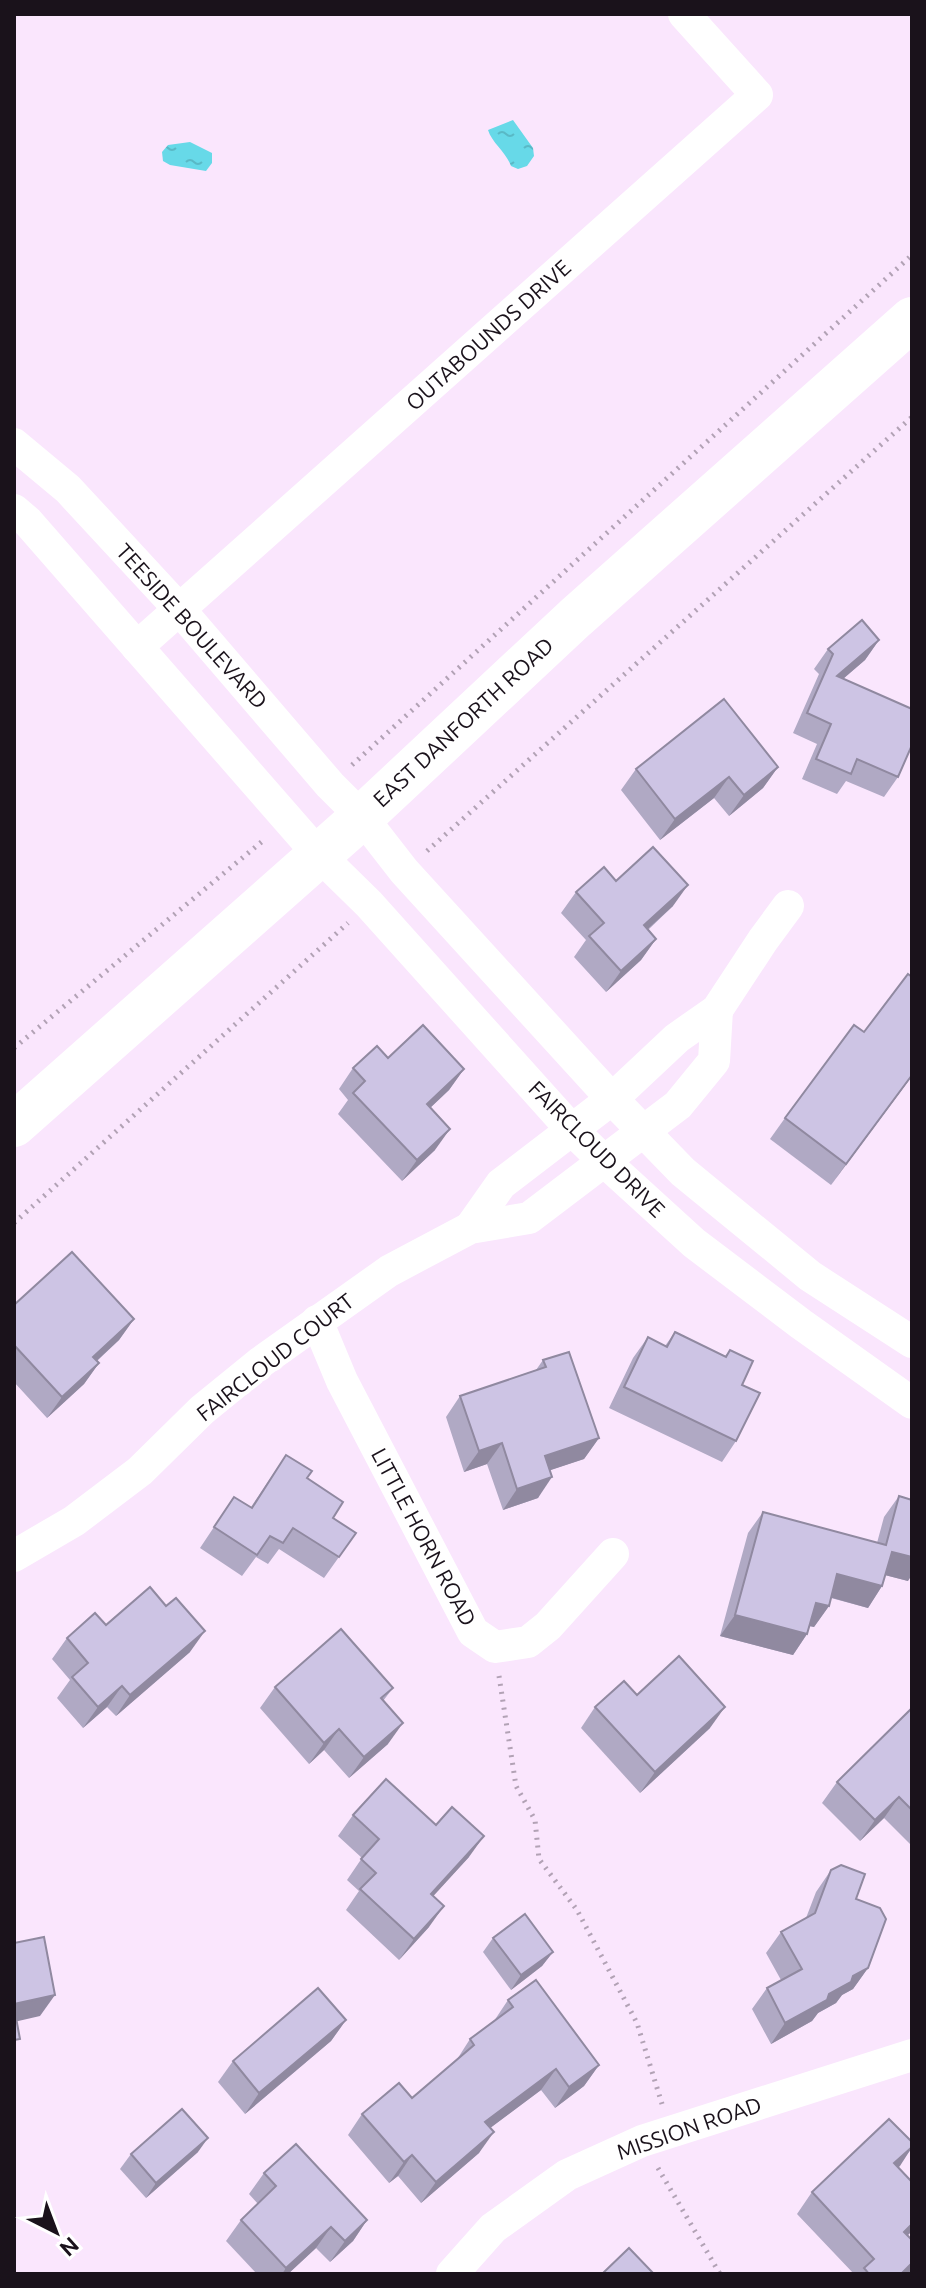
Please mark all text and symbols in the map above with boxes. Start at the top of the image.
street label: OUTABOUNDS DRIVE [400,254,575,415]
street label: TEESIDE BOULEVARD [112,538,273,713]
street label: EAST DANFORTH ROAD [368,632,558,811]
street label: FAIRCLOUD DRIVE [524,1075,671,1222]
street label: FAIRCLOUD COURT [191,1288,358,1426]
street label: LITTLE HORN ROAD [367,1444,482,1630]
street label: MISSION ROAD [613,2091,765,2164]
north arrow [16,2192,96,2272]
text: N [55,2232,84,2262]

